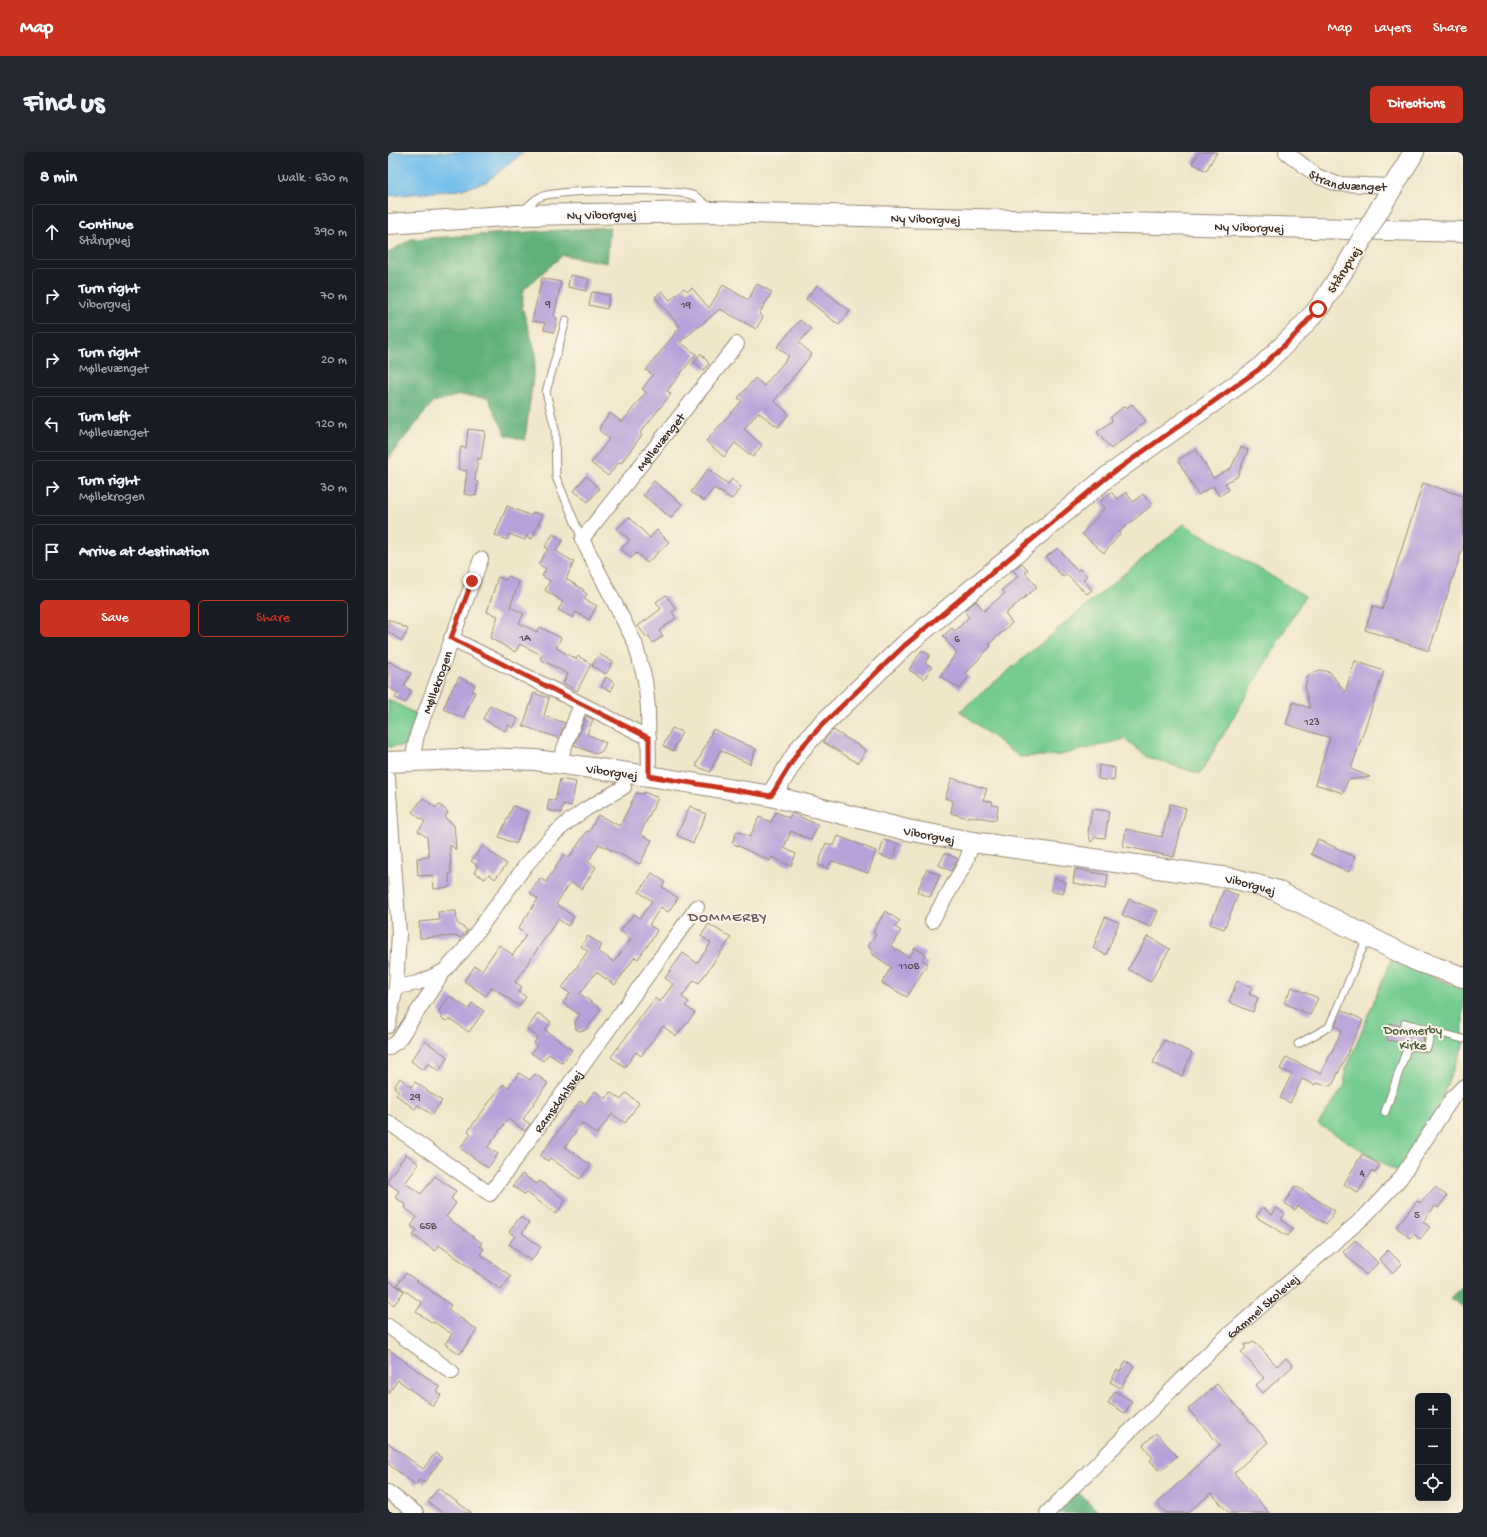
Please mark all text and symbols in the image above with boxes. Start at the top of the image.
text: Map [20,17,53,40]
text: Map [1328,20,1352,37]
text: Layers [1374,20,1411,37]
text: Share [1433,20,1467,37]
button: Directions [1370,86,1463,123]
text: Find us [24,88,104,121]
text: 8 min [40,168,77,188]
street label: Strandvænget [1305,168,1388,196]
text: Walk · 630 m [278,171,348,186]
street label: Ny Viborgvej [567,208,637,224]
street label: Ny Viborgvej [890,212,961,229]
text: Continue [79,216,133,234]
street label: Ny Viborgvej [1214,220,1285,237]
icon: ahead [41,221,63,243]
text: 390 m [314,225,347,240]
text: Stårupvej [79,234,131,249]
street label: Stårupvej [1325,244,1365,296]
text: Turn right [79,280,139,298]
icon: right [41,285,63,307]
text: 70 m [321,289,347,304]
text: Viborgvej [79,298,131,313]
house number: 9 [544,299,551,311]
house number: 19 [680,300,691,312]
route start [1309,300,1327,318]
text: Turn right [79,344,139,362]
icon: right [41,349,63,371]
text: 20 m [321,353,347,368]
text: Møllevænget [79,362,149,377]
text: Turn left [79,408,130,426]
street label: Møllevænget [634,410,690,475]
icon: left [41,413,63,435]
text: 120 m [316,417,347,432]
text: Møllevænget [79,426,149,441]
text: Turn right [79,472,139,490]
icon: right [41,477,63,499]
text: 30 m [321,481,347,496]
text: Møllekrogen [79,490,145,505]
icon: arrive [41,541,63,563]
text: Arrive at destination [79,543,209,561]
route end [463,572,481,590]
button: Save [40,600,190,637]
button: Share [198,600,348,637]
house number: 1A [519,633,531,645]
house number: 6 [954,634,960,646]
street label: Møllekrogen [420,649,457,716]
house number: 123 [1303,717,1320,729]
street label: Viborgvej [584,762,639,784]
street label: Viborgvej [901,824,956,849]
street label: Viborgvej [1223,872,1277,900]
district label: DOMMERBY [687,909,768,927]
house number: 110B [898,961,920,973]
park label: Dommerby Kirke [1383,1024,1443,1054]
street label: Ramsdahlsvej [532,1068,587,1136]
house number: 29 [410,1092,421,1104]
house number: 4 [1359,1168,1365,1180]
house number: 5 [1414,1210,1420,1222]
house number: 65B [420,1221,437,1233]
street label: Gammel Skolevej [1224,1272,1303,1343]
map controls [1415,1393,1451,1501]
button: + [1415,1393,1451,1429]
button: − [1415,1429,1451,1465]
button: locate [1415,1465,1451,1501]

